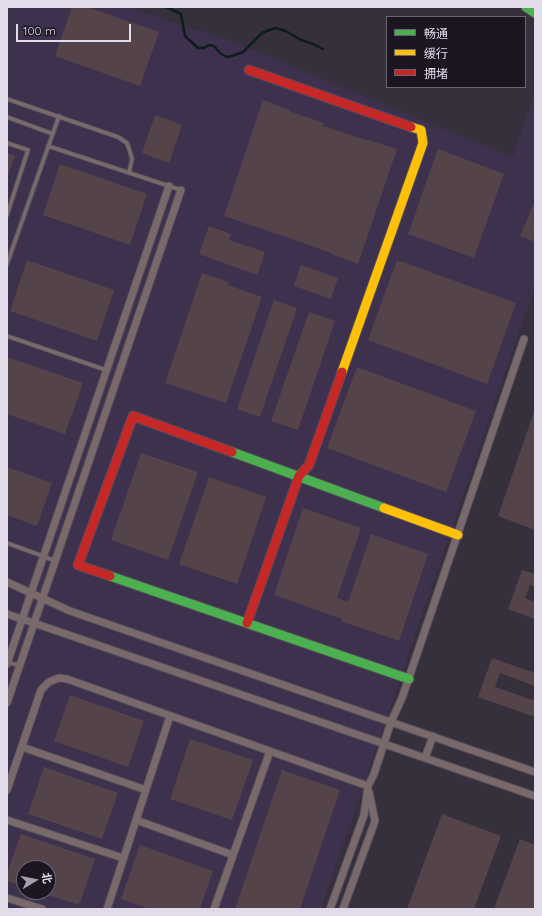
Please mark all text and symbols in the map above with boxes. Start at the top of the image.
scale bar [18,16,133,42]
legend [386,16,526,88]
text: 100 m [23,23,56,38]
text: 畅通 [424,26,448,41]
text: 缓行 [424,46,448,61]
text: 拥堵 [424,66,448,81]
north arrow [16,860,56,900]
text: 北 [39,871,55,885]

